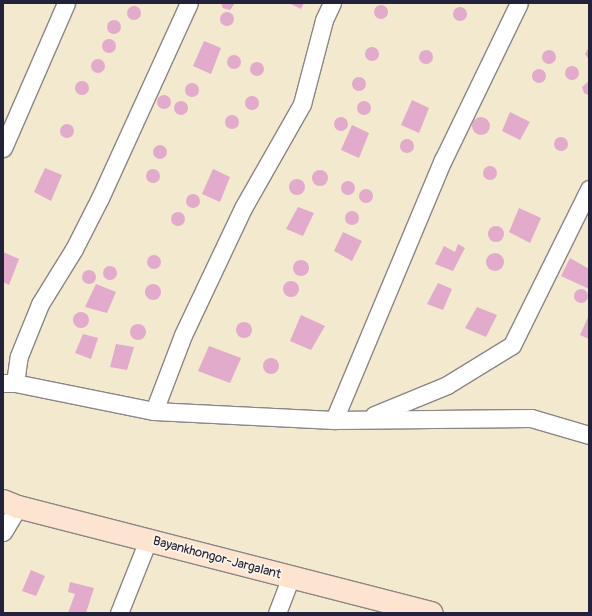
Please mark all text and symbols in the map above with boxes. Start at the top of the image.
street label: Bayankhongor-Jargalant [151,533,283,583]

